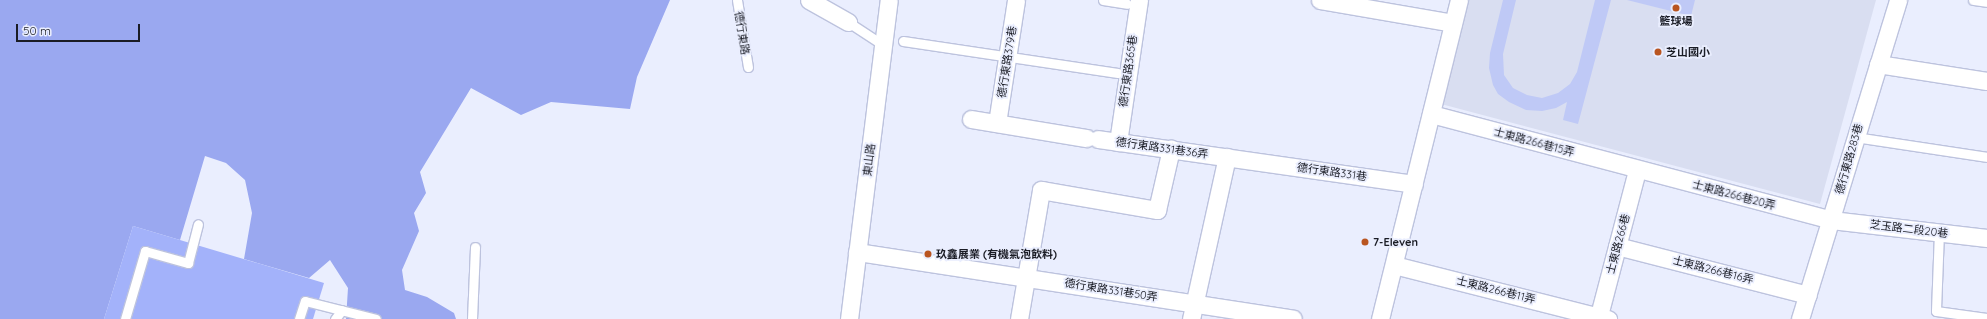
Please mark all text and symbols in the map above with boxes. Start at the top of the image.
marker: 籃球場 [1671,3,1681,13]
street label: 德行東路 [732,10,752,56]
place label: 籃球場 [1660,14,1692,28]
scale bar [18,16,142,42]
text: 50 m [23,23,51,38]
street label: 德行東路379巷 [995,25,1019,99]
street label: 德行東路365巷 [1116,34,1140,108]
place label: 芝山國小 [1666,45,1710,59]
marker: 芝山國小 [1653,47,1663,57]
street label: 德行東路283巷 [1833,122,1865,196]
street label: 士東路266巷15弄 [1492,125,1576,159]
street label: 德行東路331巷36弄 [1115,135,1209,161]
street label: 東山路 [860,143,878,177]
street label: 德行東路331巷 [1296,161,1368,183]
street label: 士東路266巷20弄 [1691,178,1777,212]
street label: 士東路266巷 [1604,212,1632,276]
street label: 芝玉路二段20巷 [1869,218,1949,240]
place label: 7-Eleven [1373,235,1418,249]
marker: 7-Eleven [1360,237,1370,247]
place label: 玖鑫展業 (有機氣泡飲料) [936,247,1057,261]
marker: 玖鑫展業 (有機氣泡飲料) [923,249,933,259]
street label: 士東路266巷16弄 [1671,254,1755,286]
street label: 士東路266巷11弄 [1455,274,1537,306]
street label: 德行東路331巷50弄 [1063,276,1159,304]

